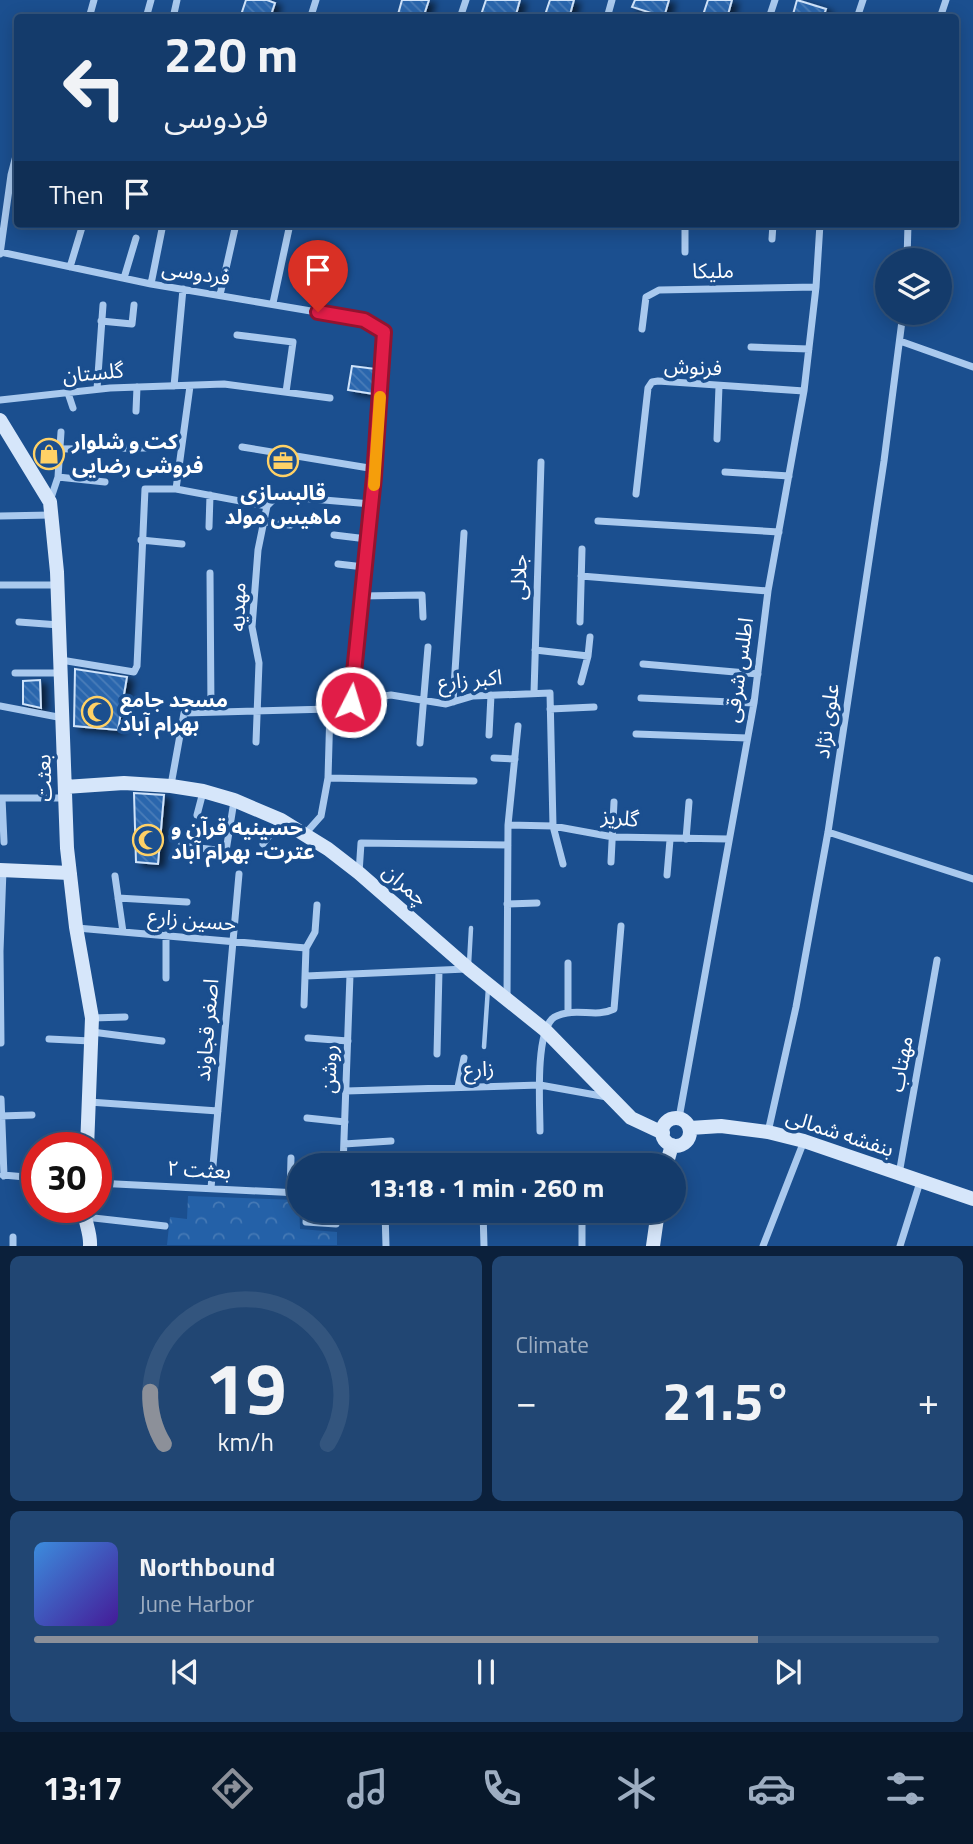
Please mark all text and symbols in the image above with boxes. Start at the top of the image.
text: 220 m [164,16,298,91]
icon: left [49,42,140,133]
text: فردوسی [164,92,268,140]
text: Then [49,175,104,214]
icon: arrive [118,175,156,213]
pin [288,240,348,312]
map controls [875,248,952,325]
button: layers [875,248,952,325]
street label: فردوسی [160,251,232,293]
icon: arrive [299,251,337,289]
street label: ملیکا [692,254,734,286]
street label: فرنوش [663,349,723,383]
street label: گلستان [61,353,125,391]
place label: کت و شلوار فروشی رضایی [71,425,203,481]
shop icon: کت و شلوار فروشی رضایی [32,437,66,471]
office icon: قالبسازی ماهیس مولد [266,444,300,478]
place label: قالبسازی ماهیس مولد [224,476,342,532]
street label: جلالی [501,553,535,600]
street label: مهدیه [221,582,253,632]
street label: اطلس شرقی [715,615,761,724]
street label: اکبر زارع [436,660,503,698]
position arrow [314,665,388,739]
street label: علوی نژاد [805,681,847,761]
place label: مسجد جامع بهرام آباد [120,683,228,740]
mosque icon: مسجد جامع بهرام آباد [80,695,114,729]
street label: بعثت [26,754,60,802]
street label: گلریز [599,799,641,835]
place label: حسینیه قرآن و عترت- بهرام آباد [171,811,315,868]
mosque icon: حسینیه قرآن و عترت- بهرام آباد [131,823,165,857]
street label: چمران [376,855,436,913]
street label: حسین زارع [147,899,238,939]
street label: اصغر قجاوند [186,977,226,1083]
street label: مهتاب [879,1033,921,1094]
street label: روشن [311,1044,345,1094]
street label: زارع [463,1052,495,1084]
street label: بنفشه شمالی [782,1100,898,1165]
speed limit sign: 30 [21,1132,112,1223]
street label: بعثت ۲ [166,1151,232,1187]
text: 13:18 · 1 min · 260 m [369,1168,604,1207]
text: Climate [516,1327,589,1362]
text: 19 [205,1333,287,1443]
text: 21.5° [662,1361,792,1440]
text: − [516,1372,537,1430]
text: + [918,1372,939,1430]
text: km/h [217,1423,274,1461]
text: Northbound [139,1547,275,1586]
text: June Harbor [139,1586,254,1621]
icon: previous [166,1653,204,1691]
icon: pause [467,1653,505,1691]
icon: next [769,1653,807,1691]
text: 13:17 [43,1764,123,1812]
icon: directions [208,1764,257,1813]
icon: music [343,1764,392,1813]
icon: phone [477,1764,526,1813]
icon: climate [612,1764,661,1813]
icon: car [747,1764,796,1813]
icon: filters [881,1764,930,1813]

